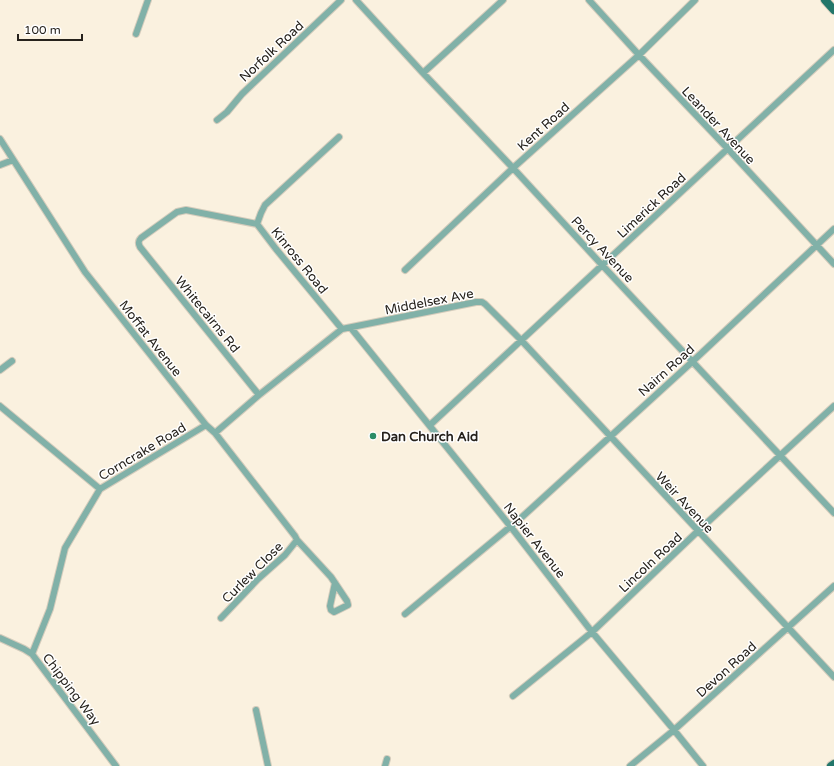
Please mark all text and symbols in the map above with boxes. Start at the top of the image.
scale bar [18,16,82,42]
street label: Norfolk Road [236,18,307,86]
text: 100 m [24,23,61,37]
street label: Leander Avenue [678,83,758,168]
street label: Kent Road [514,99,573,154]
street label: Limerick Road [614,170,689,242]
street label: Percy Avenue [568,213,637,286]
street label: Kinross Road [267,224,331,297]
street label: Whitecairns Rd [171,273,243,356]
street label: Middelsex Ave [383,286,475,318]
street label: Moffat Avenue [116,297,185,380]
street label: Nairn Road [635,341,698,400]
street label: Corncrake Road [96,419,189,484]
place label: Dan Church Aid [381,429,478,445]
marker: Dan Church Aid [368,431,378,441]
street label: Weir Avenue [652,469,717,537]
street label: Napier Avenue [500,500,569,582]
street label: Lincoln Road [616,529,686,596]
street label: Curlew Close [219,539,287,607]
street label: Devon Road [693,639,760,701]
street label: Chipping Way [39,650,104,729]

